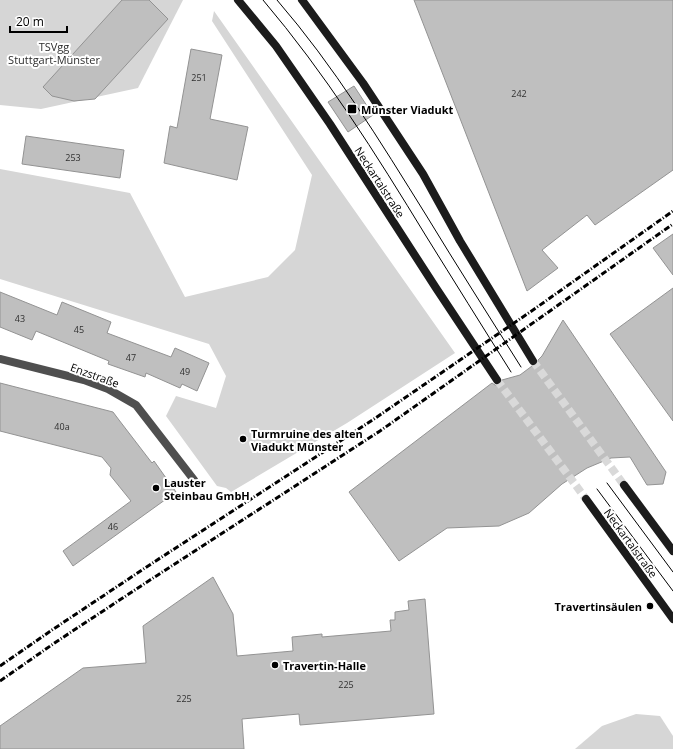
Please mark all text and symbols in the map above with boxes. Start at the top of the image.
scale bar [10,8,67,34]
text: 20 m [16,13,44,30]
park label: TSVgg Stuttgart-Münster [8,39,100,67]
house number: 251 [191,71,207,84]
house number: 242 [511,87,527,100]
place label: Münster Viadukt [361,102,454,117]
marker: Münster Viadukt [346,103,358,115]
street label: Neckartalstraße [351,144,409,220]
house number: 253 [65,151,81,164]
house number: 43 [15,312,25,325]
house number: 45 [74,323,84,336]
house number: 47 [126,351,136,364]
street label: Enzstraße [69,359,121,391]
house number: 49 [180,365,190,378]
house number: 40a [54,420,70,433]
place label: Turmruine des alten Viadukt Münster [251,426,363,454]
marker: Turmruine des alten Viadukt Münster [238,434,248,444]
place label: Lauster Steinbau GmbH [164,475,250,503]
marker: Lauster Steinbau GmbH [151,483,161,493]
street label: Neckartalstraße [601,506,661,580]
house number: 46 [108,520,118,533]
place label: Travertinsäulen [554,599,642,614]
marker: Travertinsäulen [645,601,655,611]
place label: Travertin-Halle [283,658,366,673]
marker: Travertin-Halle [270,660,280,670]
house number: 225 [338,678,354,691]
house number: 225 [176,692,192,705]

